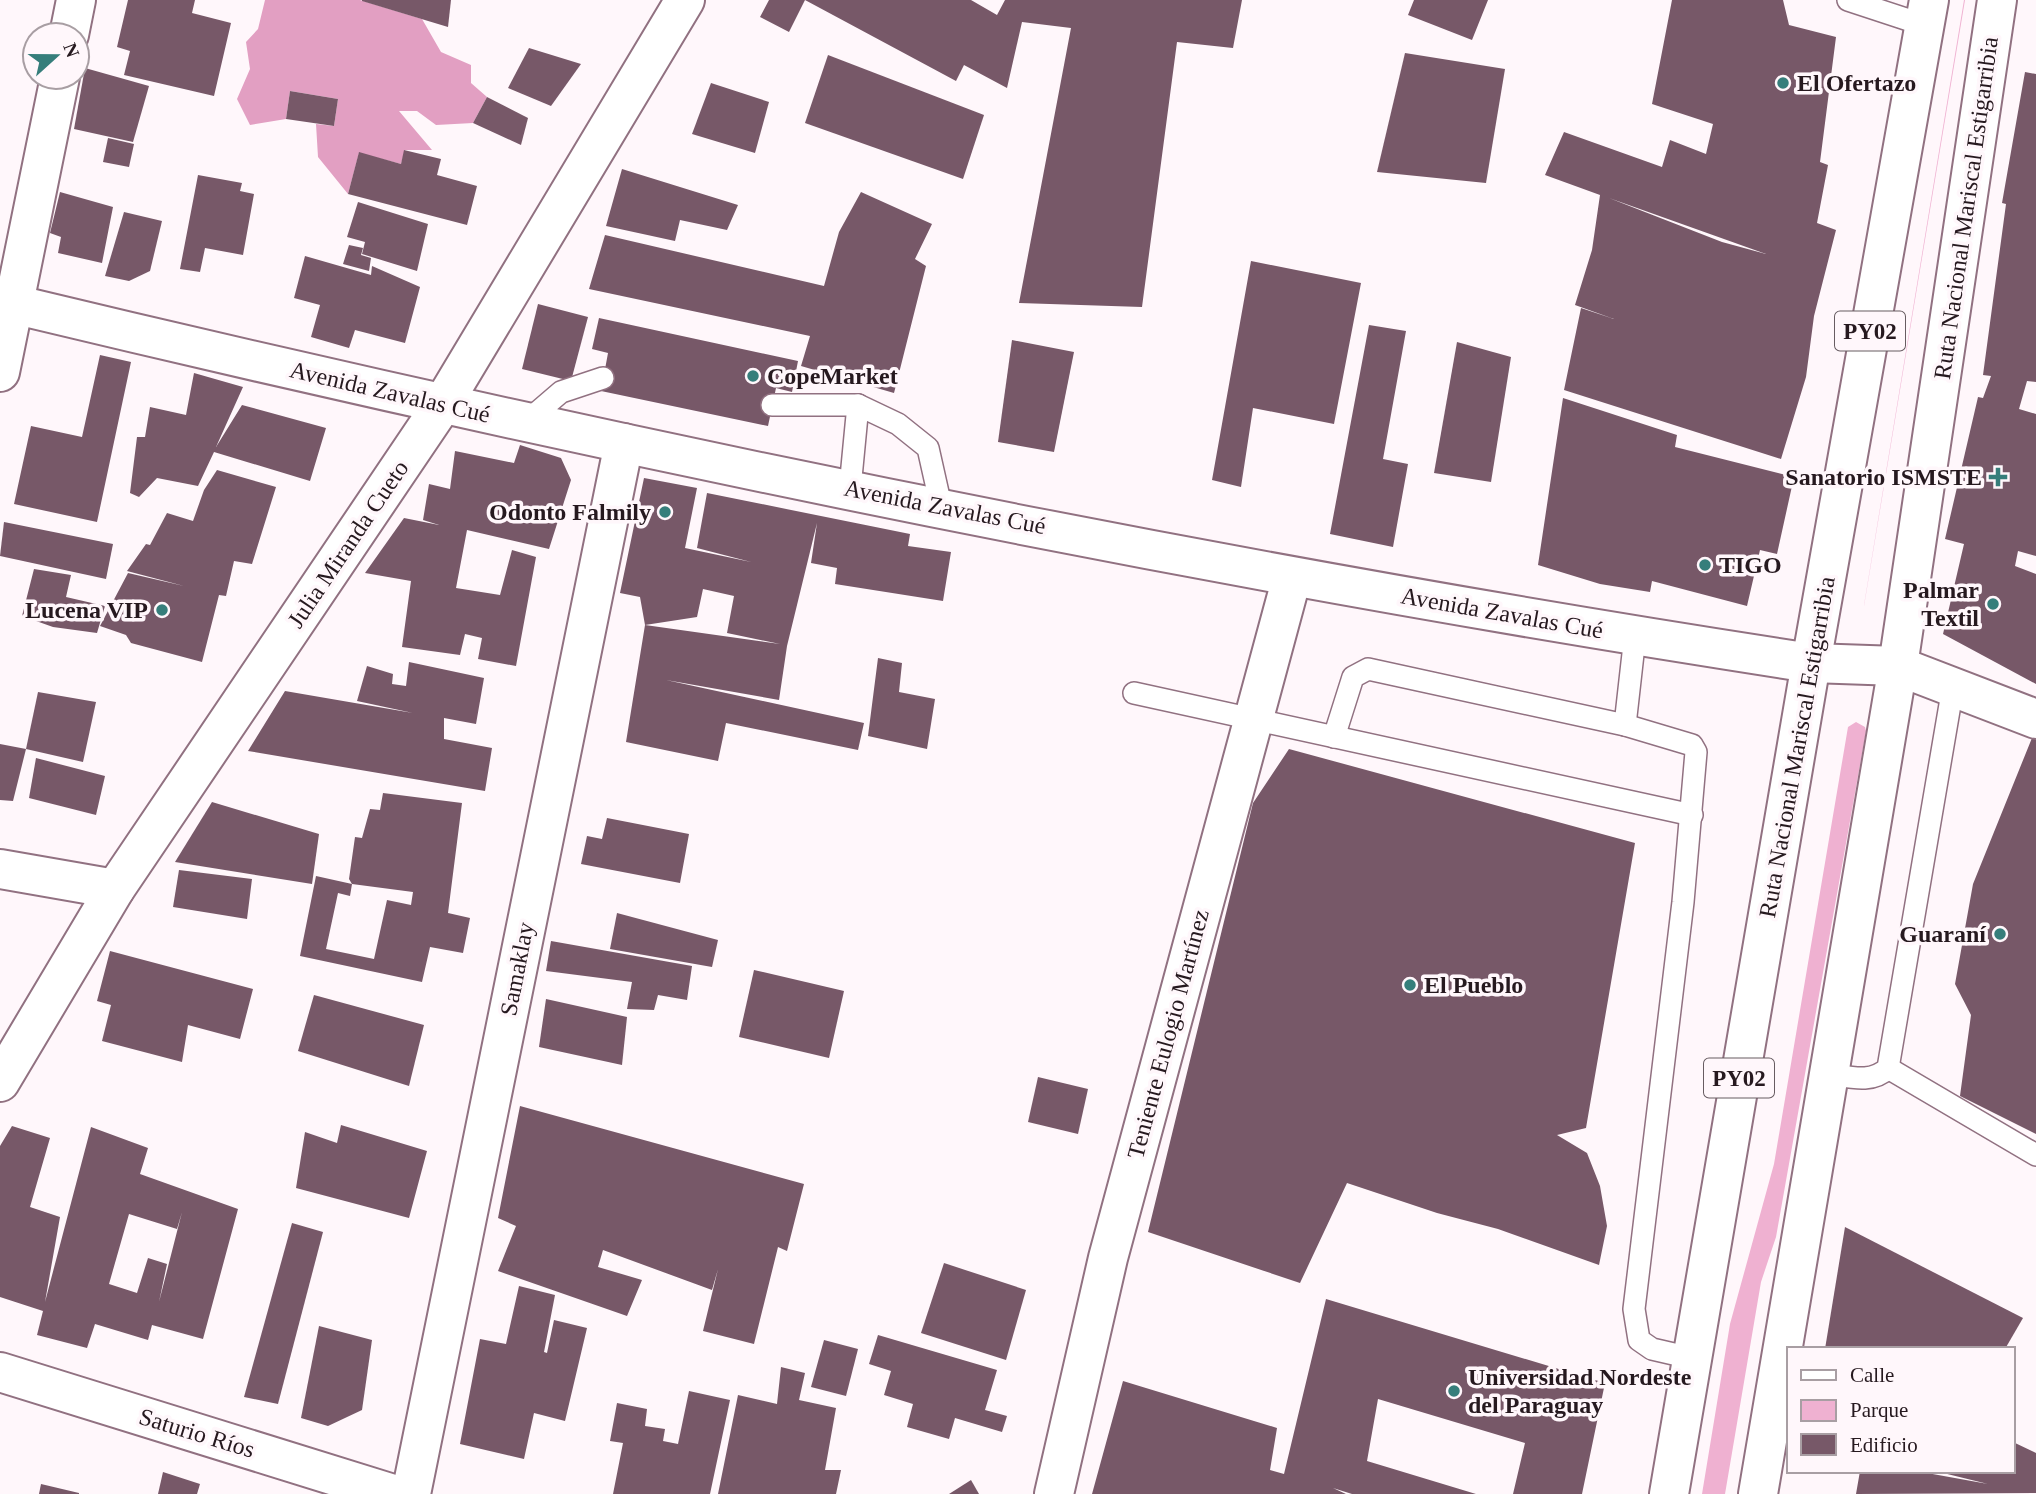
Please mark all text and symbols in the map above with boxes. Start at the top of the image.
north arrow [21,21,91,91]
street label: Ruta Nacional Mariscal Estigarribia [1929,35,2003,381]
text: N [59,40,84,61]
place label: El Ofertazo [1797,70,1916,96]
marker: El Ofertazo [1775,75,1791,91]
road number: PY02 [1835,312,1905,350]
street label: Avenida Zavalas Cué [287,356,493,428]
place label: CopeMarket [767,363,898,389]
marker: CopeMarket [745,368,761,384]
street label: Julia Miranda Cueto [282,455,414,633]
place label: Sanatorio ISMSTE [1785,464,1982,490]
marker: Sanatorio ISMSTE [1988,467,2008,487]
street label: Avenida Zavalas Cué [842,475,1048,539]
place label: Odonto Falmily [489,499,651,525]
marker: Odonto Falmily [657,504,673,520]
place label: TIGO [1719,552,1782,578]
marker: TIGO [1697,557,1713,573]
street label: Ruta Nacional Mariscal Estigarribia [1754,574,1840,920]
place label: Palmar Textil [1903,577,1979,631]
street label: Avenida Zavalas Cué [1399,582,1605,644]
marker: Palmar Textil [1985,596,2001,612]
place label: Lucena VIP [25,597,148,623]
marker: Lucena VIP [154,602,170,618]
street label: Teniente Eulogio Martínez [1122,907,1214,1161]
street label: Samaklay [495,920,539,1018]
place label: Guaraní [1899,921,1986,947]
marker: Guaraní [1992,926,2008,942]
place label: El Pueblo [1424,972,1523,998]
marker: El Pueblo [1402,977,1418,993]
road number: PY02 [1704,1058,1774,1098]
legend [1787,1347,2015,1473]
text: Calle [1850,1363,1894,1387]
place label: Universidad Nordeste del Paraguay [1468,1364,1692,1418]
marker: Universidad Nordeste del Paraguay [1446,1383,1462,1399]
text: Parque [1850,1398,1908,1422]
street label: Saturio Ríos [136,1403,258,1463]
text: Edificio [1850,1433,1918,1457]

